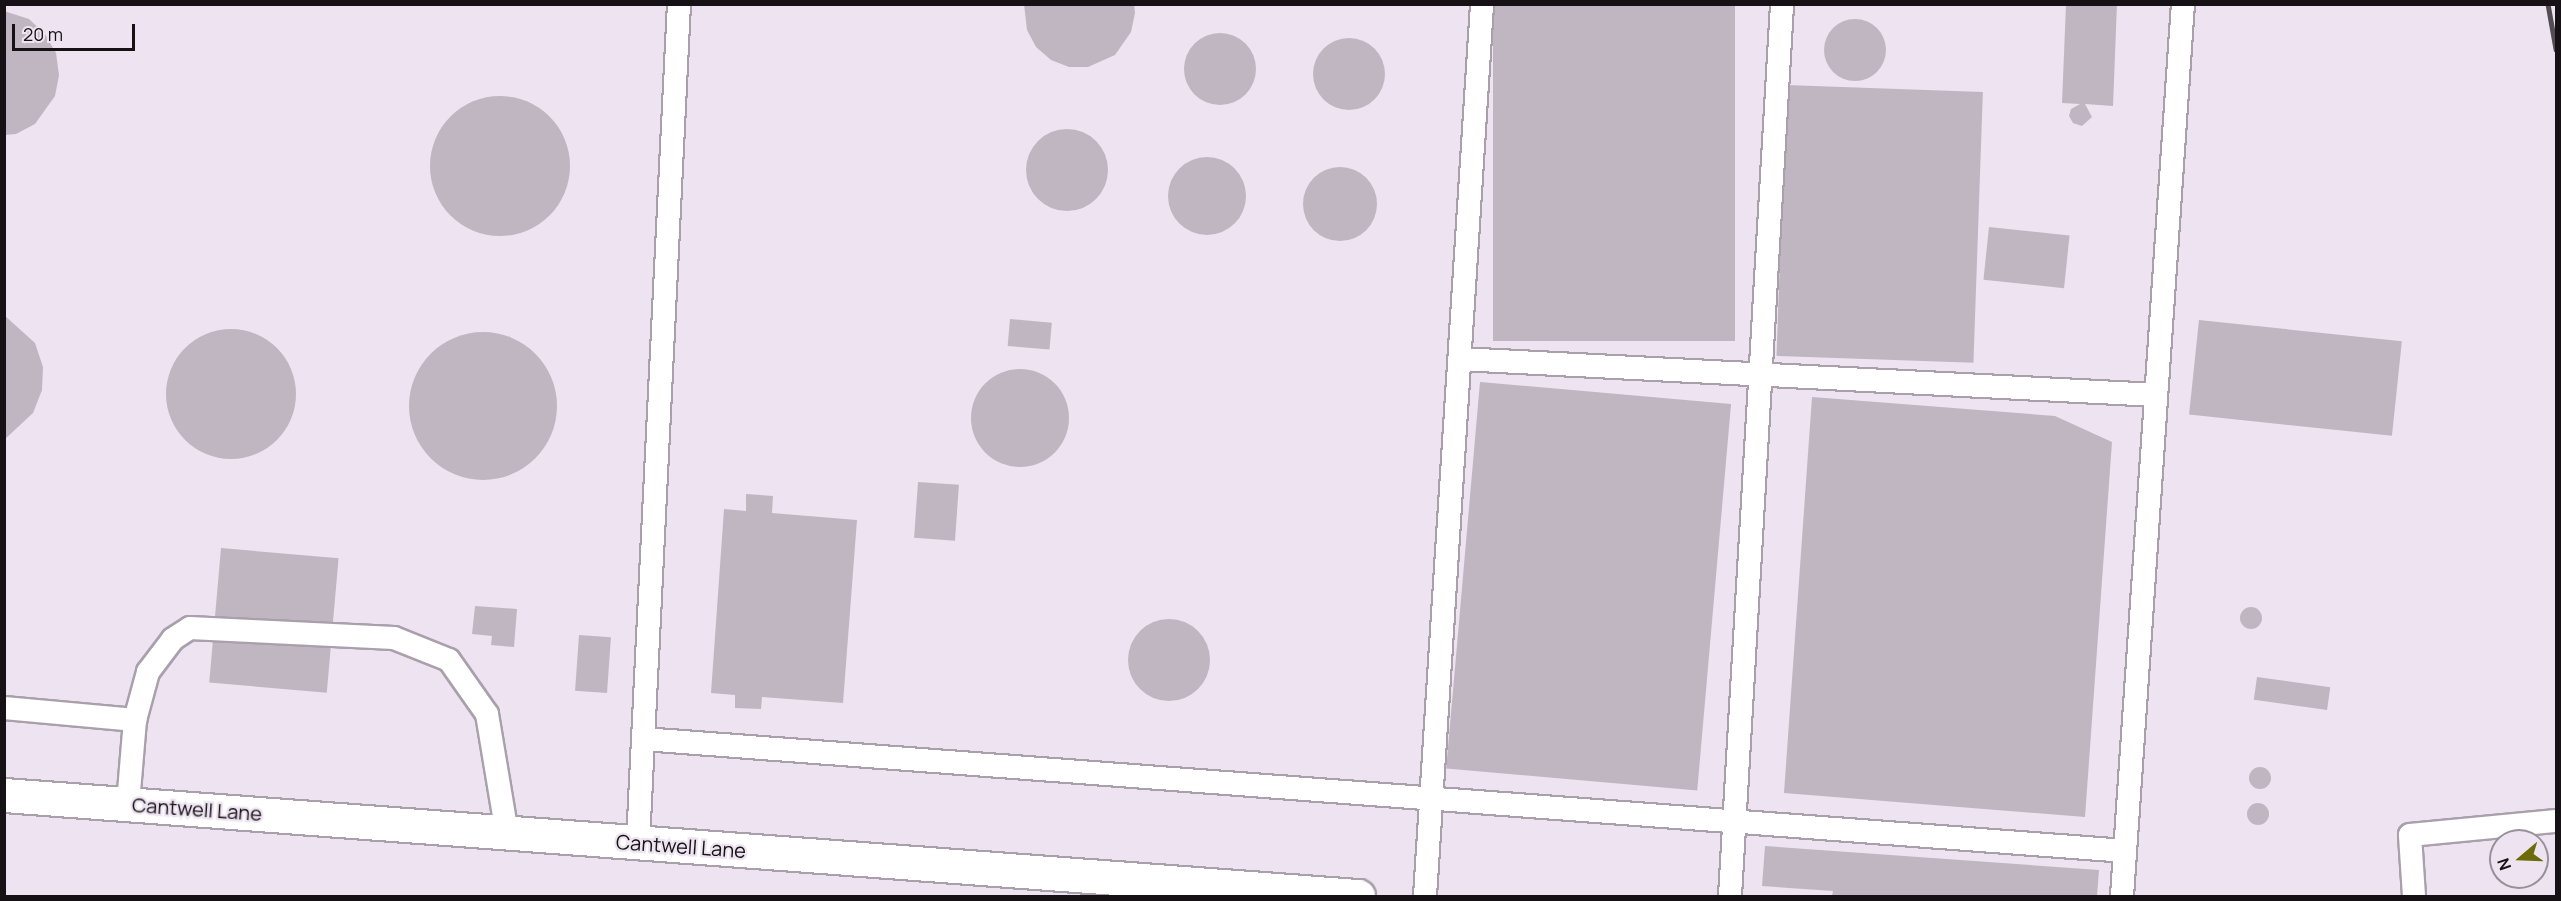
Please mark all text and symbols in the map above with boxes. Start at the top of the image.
scale bar [15,12,138,50]
text: 20 m [23,22,63,46]
street label: Cantwell Lane [131,792,263,826]
street label: Cantwell Lane [615,829,747,863]
north arrow [2489,829,2549,889]
text: N [2492,855,2516,873]

